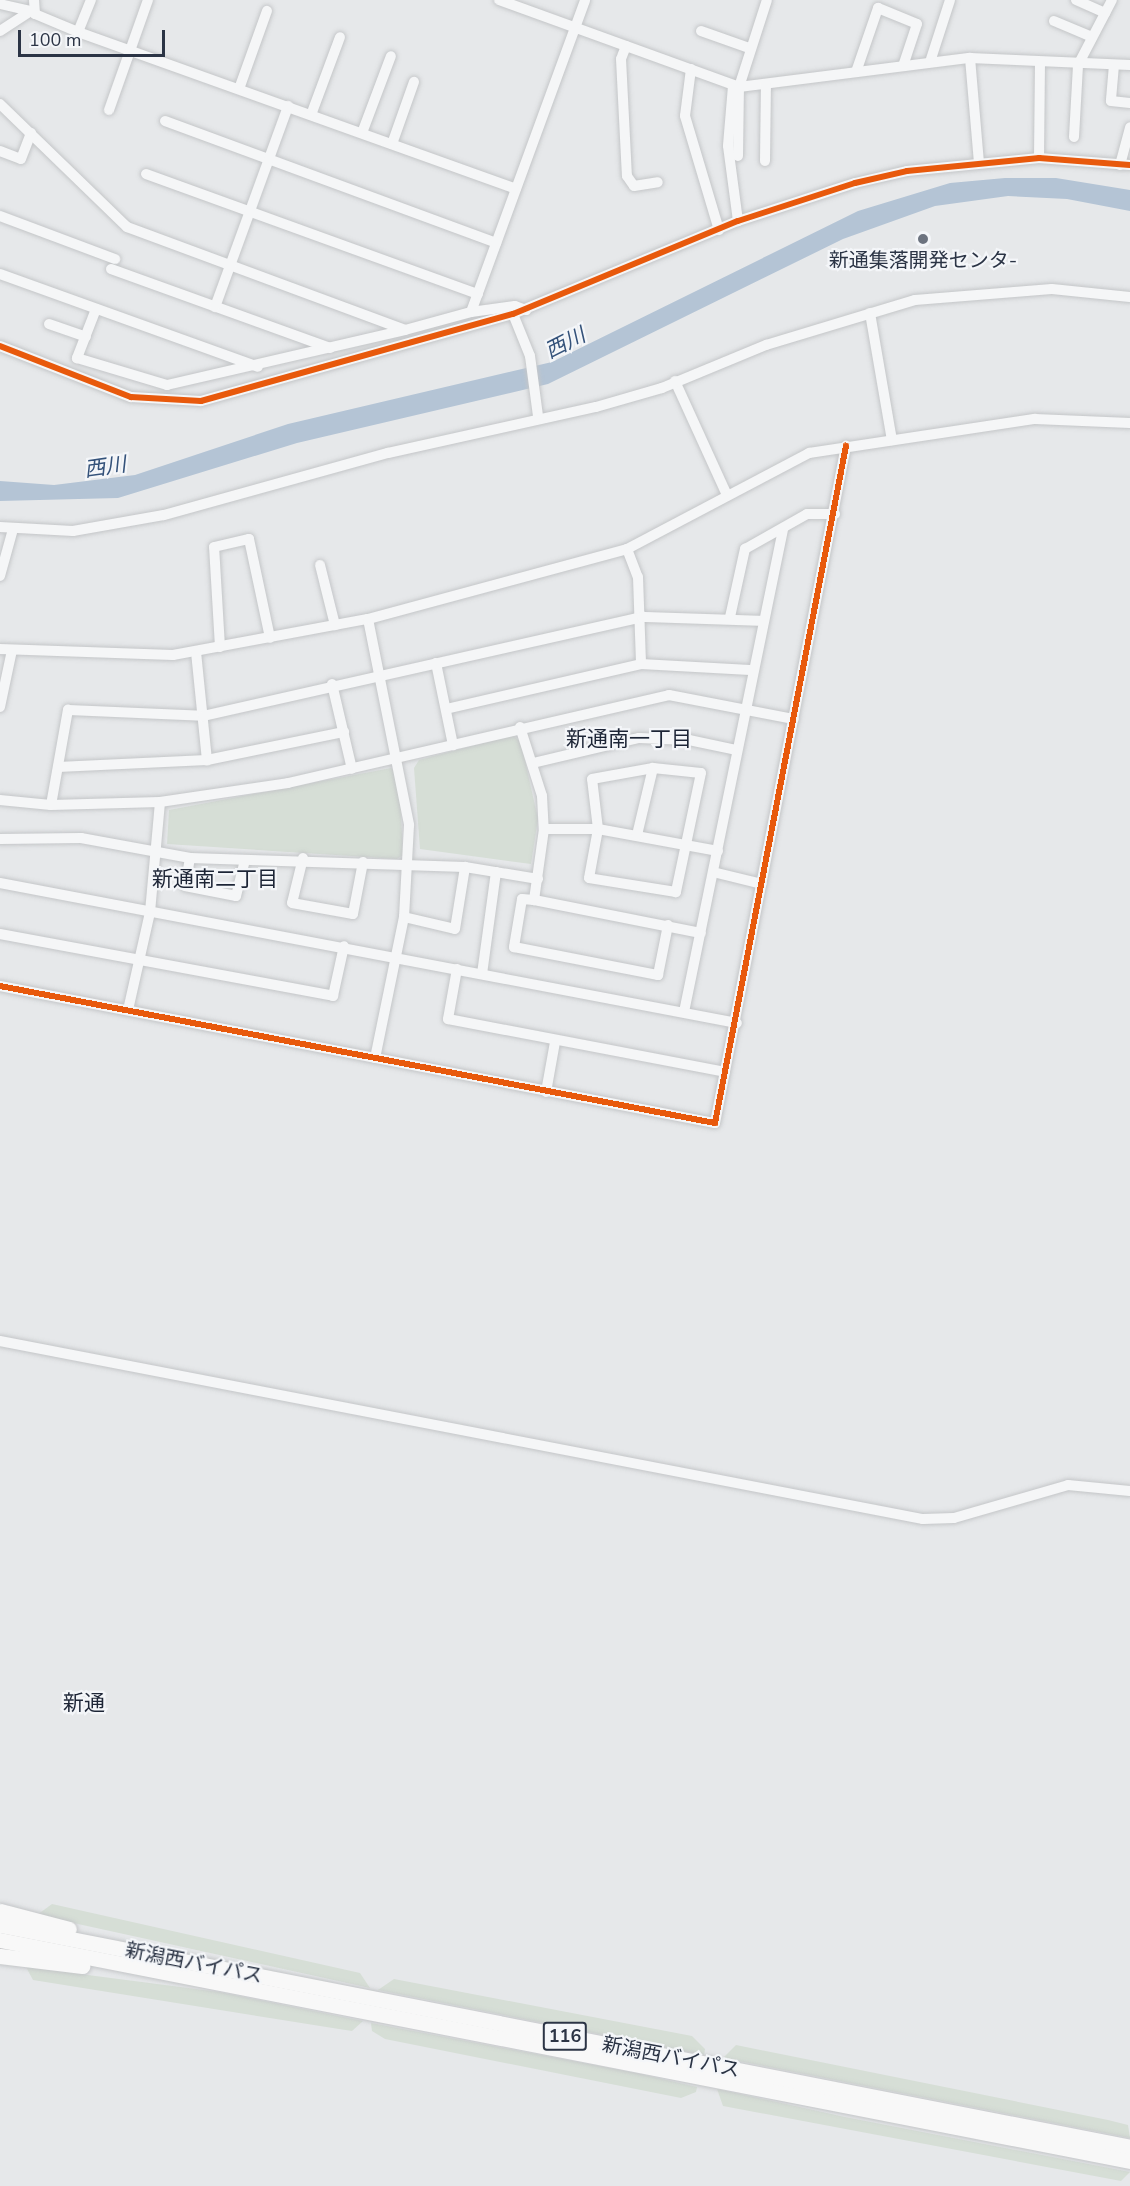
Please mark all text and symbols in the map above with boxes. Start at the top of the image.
scale bar [21,18,168,56]
text: 100 m [29,28,81,52]
marker: 新通集落開発センタ- [916,232,930,246]
place label: 新通集落開発センタ- [829,248,1017,272]
water label: 西川 [541,322,589,364]
water label: 西川 [82,452,128,482]
district label: 新通南一丁目 [566,726,692,752]
district label: 新通南二丁目 [152,866,278,892]
district label: 新通 [63,1690,105,1716]
street label: 新潟西バイパス [123,1938,265,1988]
road number: 116 [542,2021,588,2051]
street label: 新潟西バイパス [600,2032,742,2082]

